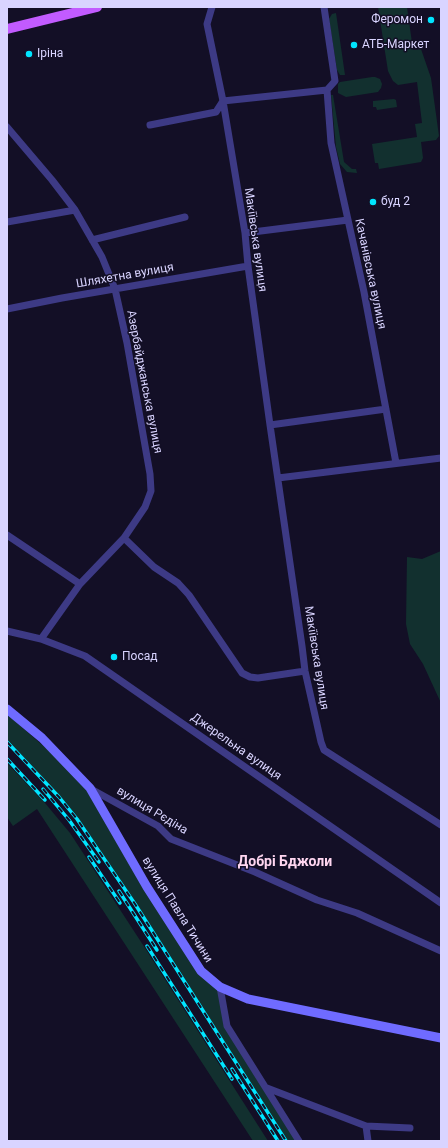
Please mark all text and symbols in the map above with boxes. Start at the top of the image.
place label: Феромон [371,13,423,27]
marker: Феромон [426,15,436,25]
place label: АТБ-Маркет [362,38,429,52]
marker: АТБ-Маркет [349,40,359,50]
place label: Іріна [37,47,63,61]
marker: Іріна [24,49,34,59]
street label: Макіївська вулиця [241,187,269,293]
place label: буд 2 [381,195,410,209]
marker: буд 2 [368,197,378,207]
street label: Качанівська вулиця [351,217,389,331]
street label: Шляхетна вулиця [75,260,175,292]
street label: Азербайджанська вулиця [123,309,165,455]
street label: Макіївська вулиця [301,605,331,711]
place label: Посад [122,650,157,664]
marker: Посад [109,652,119,662]
street label: Джерельна вулиця [188,710,284,784]
street label: вулиця Рєдіна [114,784,190,838]
street label: вулиця Павла Тичини [139,854,215,966]
district label: Добрі Бджоли [238,854,332,870]

